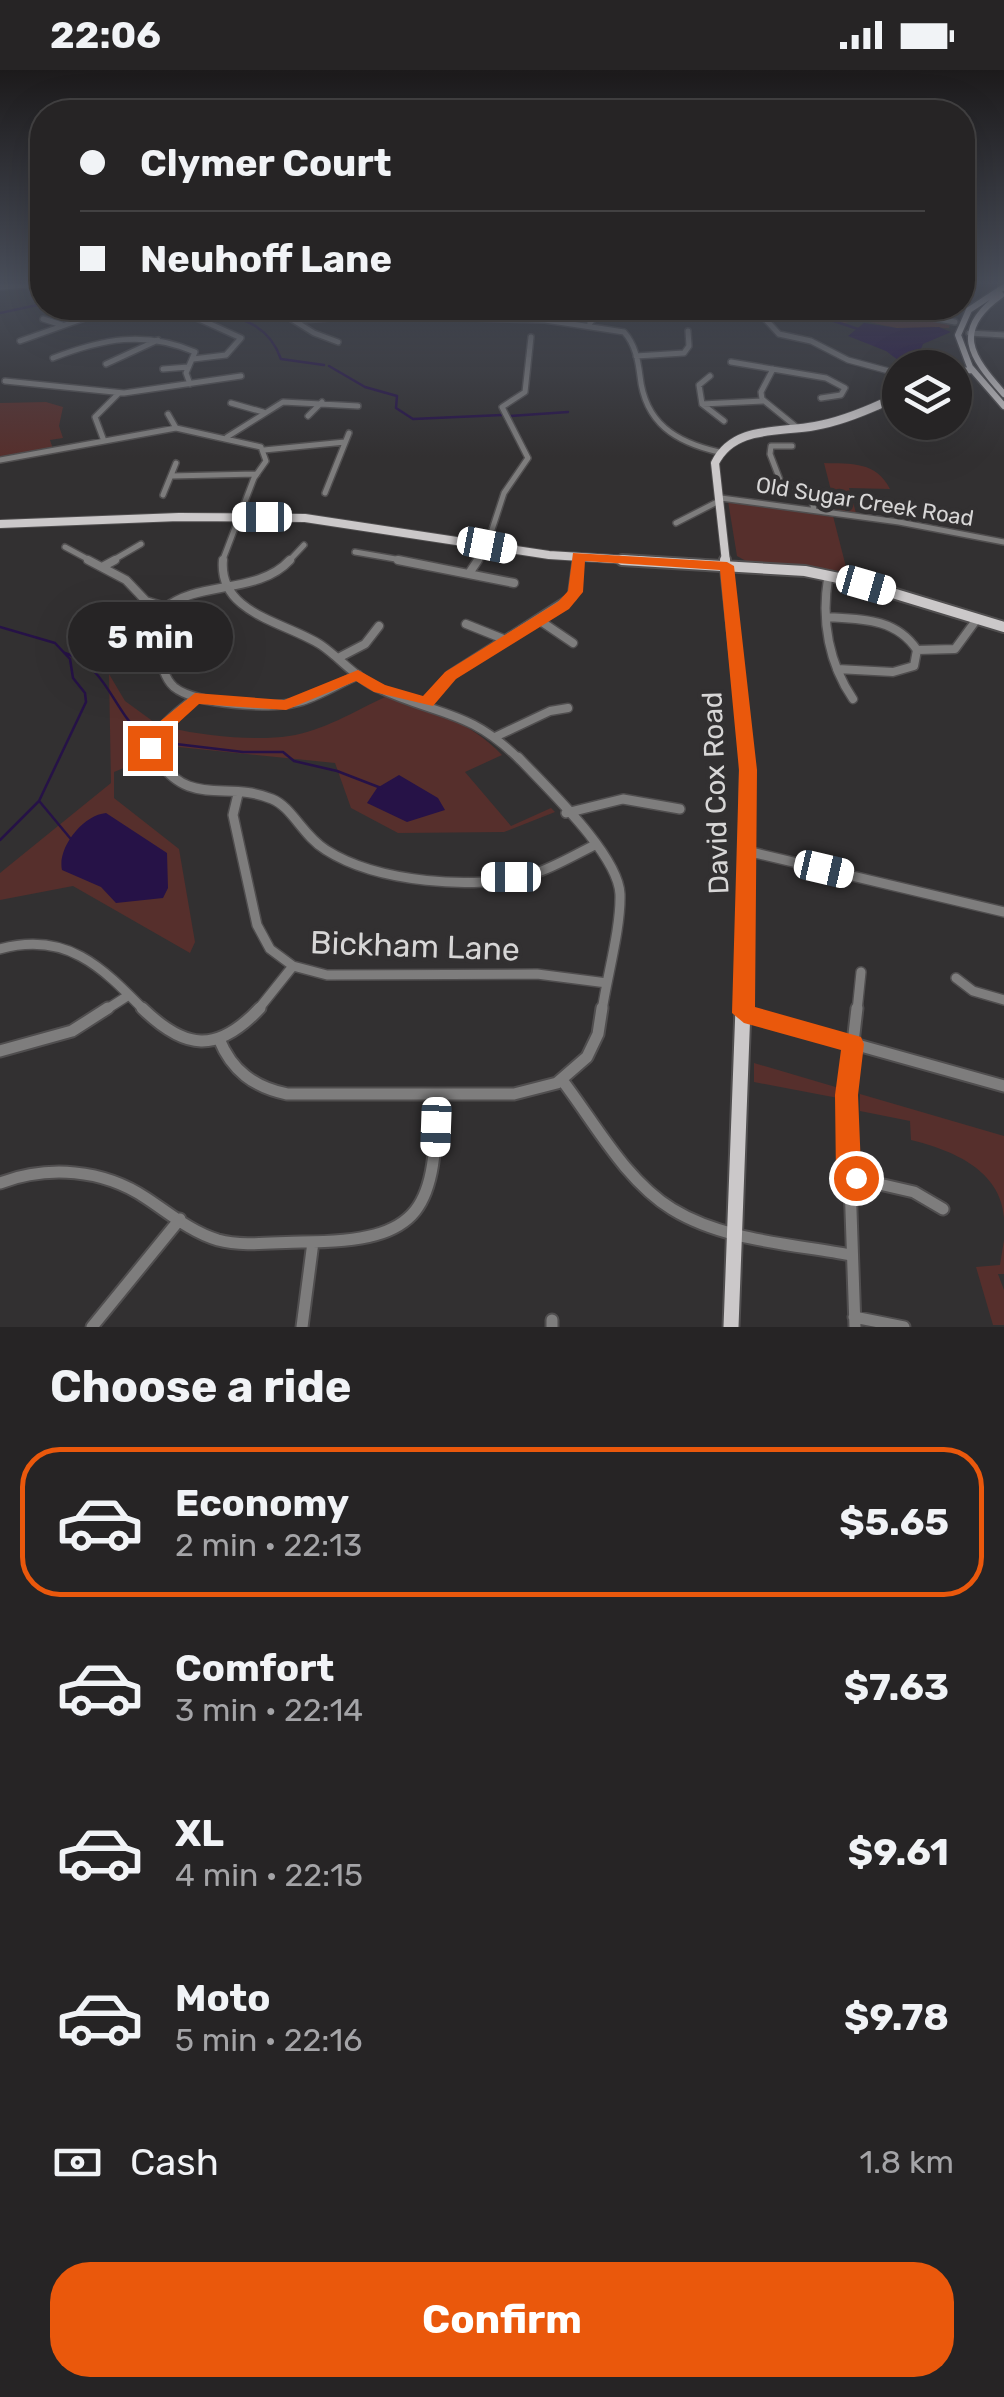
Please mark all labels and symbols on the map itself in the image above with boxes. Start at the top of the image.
street label: Old Sugar Creek Road [754,471,976,532]
car [232,502,292,532]
car [455,525,519,565]
car [833,562,899,608]
callout: 5 min [68,603,232,673]
street label: David Cox Road [695,691,736,895]
route end [128,726,173,771]
car [791,848,857,890]
car [481,862,541,892]
street label: Bickham Lane [310,923,520,969]
car [420,1096,452,1158]
route start [834,1156,879,1201]

